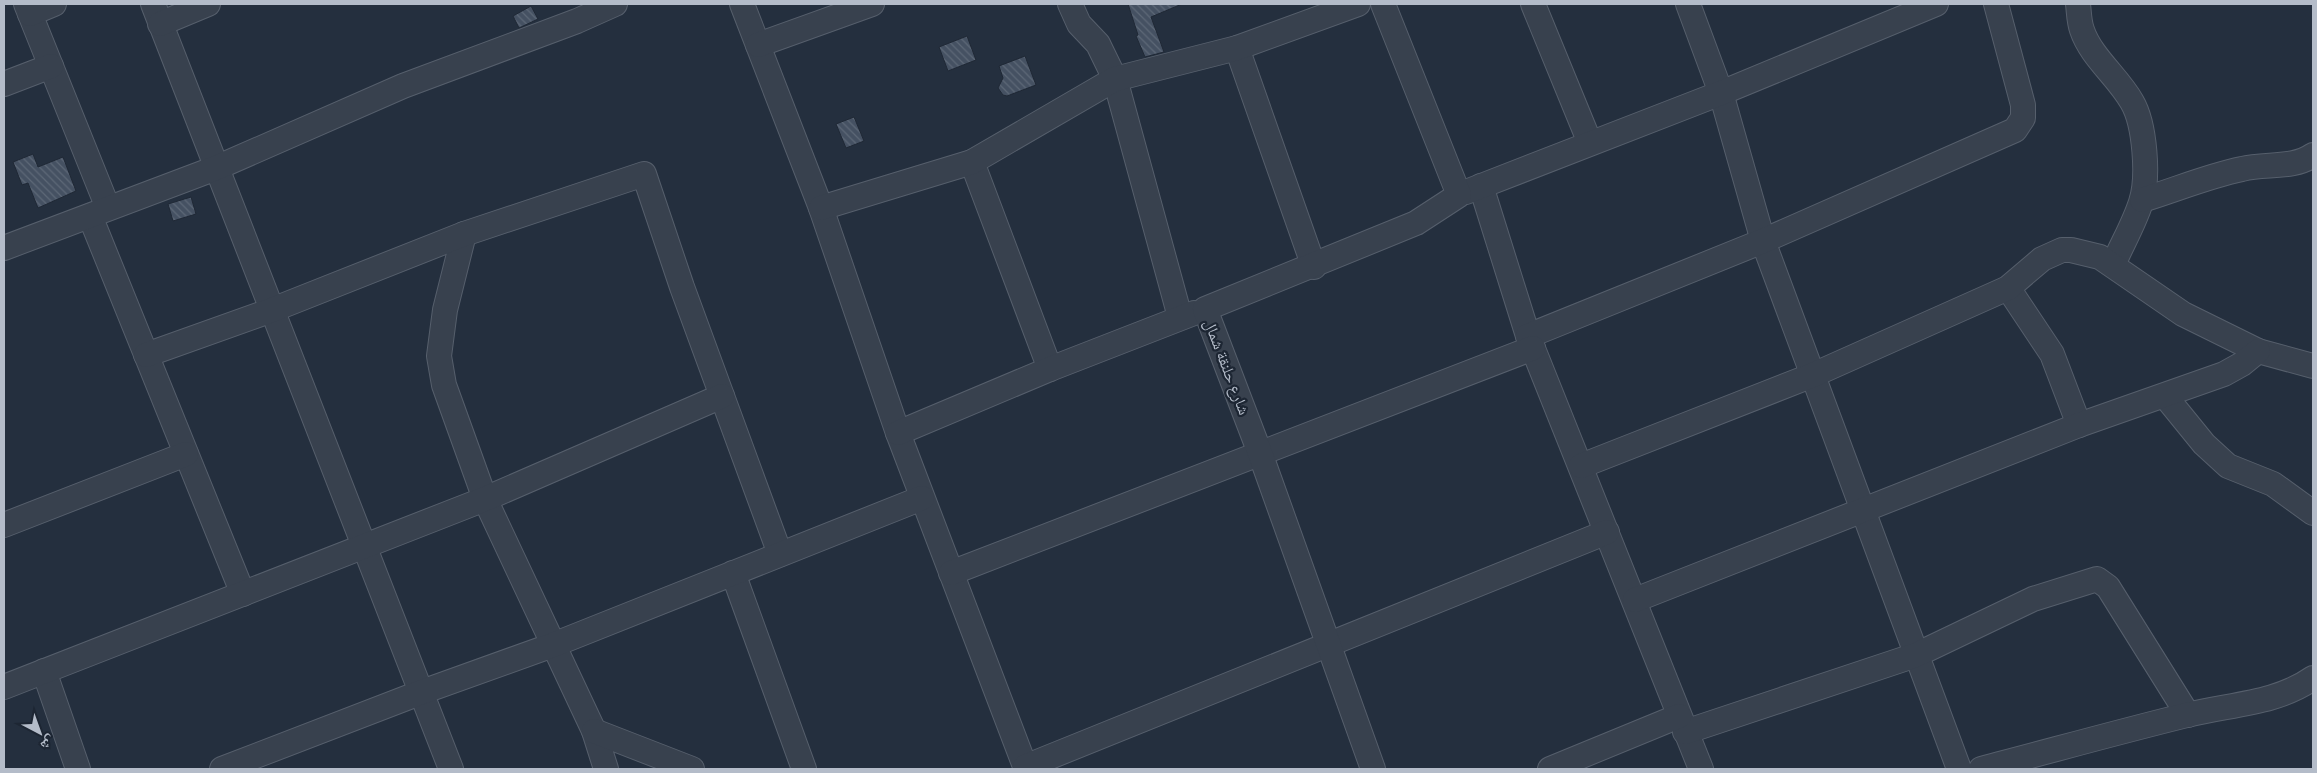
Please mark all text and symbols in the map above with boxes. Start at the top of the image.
street label: شارع حلنقة شمال [1199,317,1254,418]
north arrow [15,708,65,758]
text: ش [37,731,59,754]

